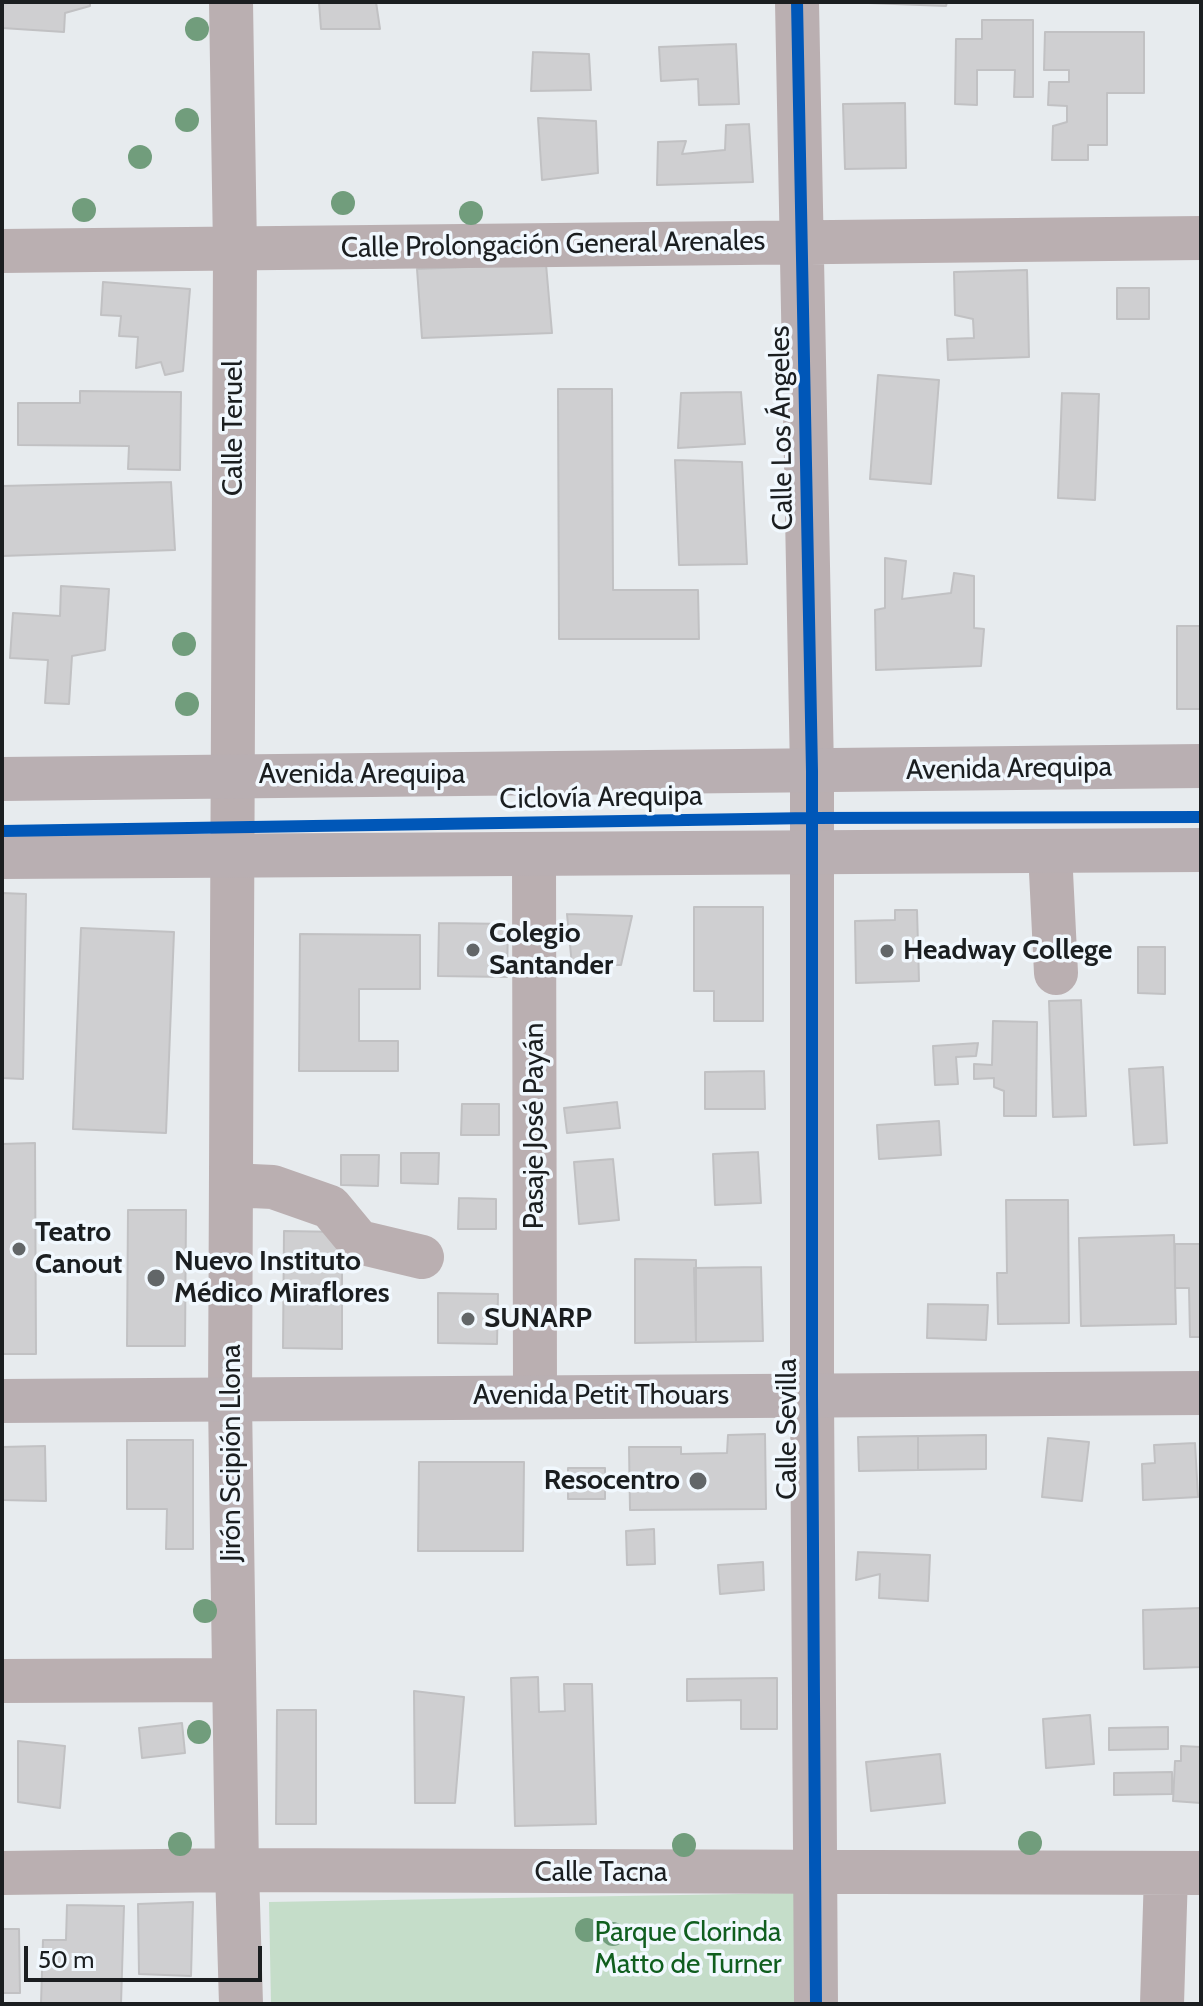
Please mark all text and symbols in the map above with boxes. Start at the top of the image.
street label: Calle Prolongación General Arenales [340,224,766,266]
street label: Calle Los Ángeles [763,325,801,531]
street label: Calle Teruel [217,360,251,496]
street label: Avenida Arequipa [906,750,1112,788]
street label: Avenida Arequipa [259,758,465,792]
street label: Ciclovía Arequipa [499,779,703,817]
place label: Colegio Santander [489,917,613,983]
place label: Headway College [903,934,1112,968]
marker: Colegio Santander [464,941,482,959]
marker: Headway College [878,942,896,960]
street label: Pasaje José Payán [518,1023,552,1229]
place label: Teatro Canout [35,1216,122,1282]
marker: Teatro Canout [10,1240,28,1258]
place label: Nuevo Instituto Médico Miraflores [174,1245,390,1311]
marker: Nuevo Instituto Médico Miraflores [145,1267,167,1289]
place label: SUNARP [484,1302,592,1336]
marker: SUNARP [459,1310,477,1328]
street label: Jirón Scipión Llona [215,1344,249,1562]
street label: Calle Sevilla [771,1358,805,1500]
street label: Avenida Petit Thouars [473,1379,729,1413]
place label: Resocentro [544,1464,680,1498]
marker: Resocentro [687,1470,709,1492]
street label: Calle Tacna [535,1856,667,1890]
park label: Parque Clorinda Matto de Turner [594,1916,782,1982]
scale bar [28,1930,266,1980]
text: 50 m [38,1945,94,1974]

